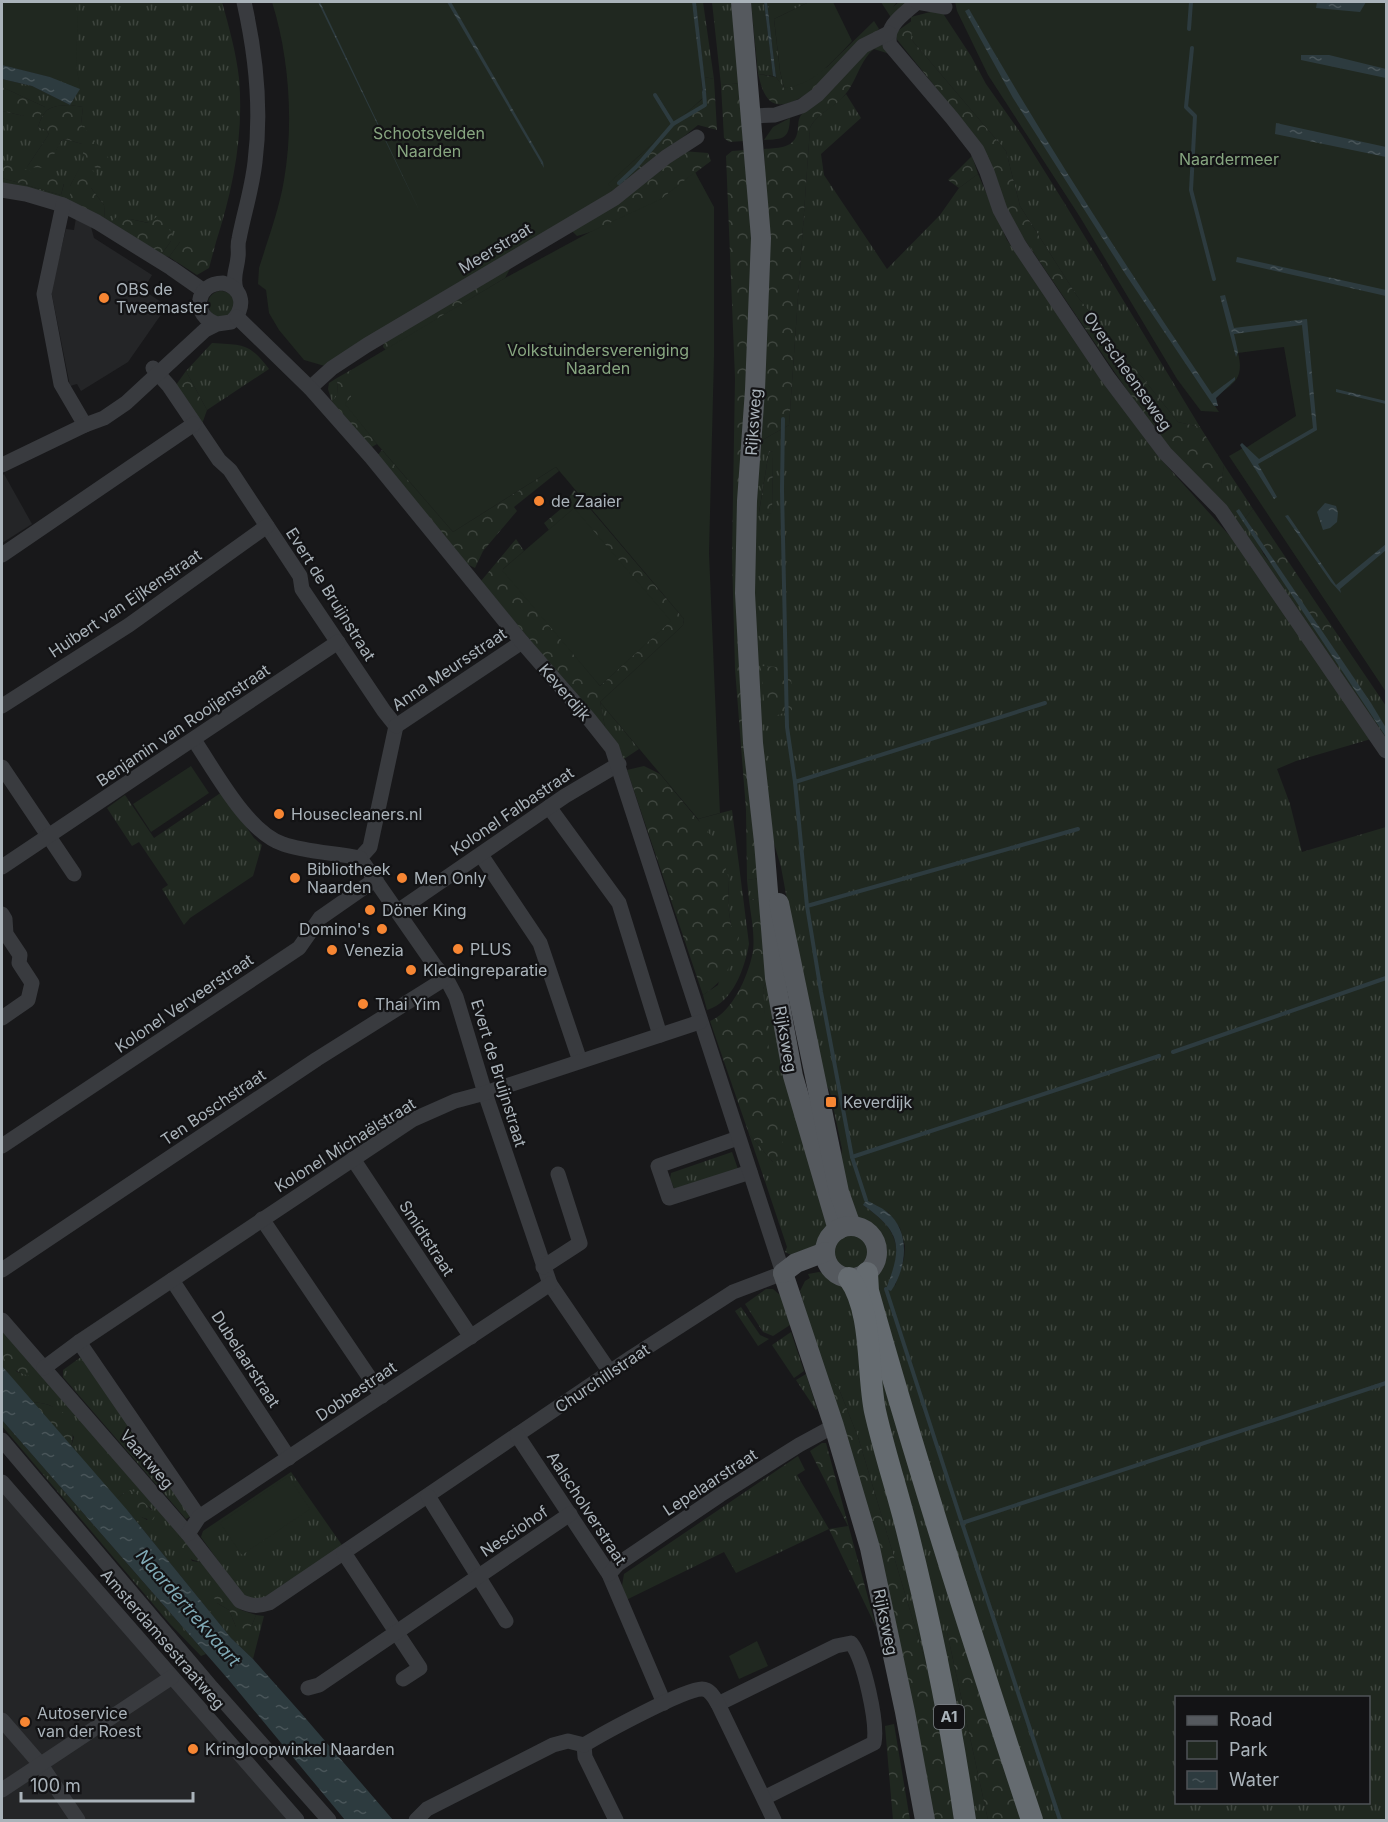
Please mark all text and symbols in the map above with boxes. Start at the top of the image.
park label: Schootsvelden Naarden [373,123,485,161]
park label: Naardermeer [1179,149,1279,169]
street label: Meerstraat [455,218,535,278]
place label: OBS de Tweemaster [116,279,209,317]
marker: OBS de Tweemaster [97,291,111,305]
street label: Overscheenseweg [1079,308,1177,434]
park label: Volkstuindersvereniging Naarden [507,340,689,378]
street label: Rijksweg [741,388,765,456]
place label: de Zaaier [551,491,622,511]
marker: de Zaaier [532,494,546,508]
street label: Evert de Bruijnstraat [282,524,380,664]
street label: Huibert van Eijkenstraat [45,544,205,662]
street label: Anna Meursstraat [388,623,510,715]
street label: Keverdijk [535,659,595,725]
street label: Benjamin van Rooijenstraat [93,660,273,790]
street label: Kolonel Falbastraat [447,762,577,860]
place label: Housecleaners.nl [291,804,422,824]
marker: Housecleaners.nl [272,807,286,821]
place label: Bibliotheek Naarden [307,859,391,897]
place label: Men Only [414,868,486,888]
marker: Bibliotheek Naarden [288,871,302,885]
marker: Men Only [395,871,409,885]
place label: Döner King [382,900,467,920]
marker: Döner King [363,903,377,917]
place label: Domino's [299,919,370,939]
marker: Domino's [375,922,389,936]
place label: PLUS [470,939,511,959]
place label: Venezia [344,940,404,960]
marker: PLUS [451,942,465,956]
marker: Venezia [325,943,339,957]
street label: Kolonel Verveerstraat [111,949,257,1057]
place label: Kledingreparatie [423,960,547,980]
marker: Kledingreparatie [404,963,418,977]
place label: Thai Yim [375,994,440,1014]
marker: Thai Yim [356,997,370,1011]
street label: Evert de Bruijnstraat [467,997,531,1149]
street label: Rijksweg [770,1004,802,1074]
street label: Ten Boschstraat [157,1064,269,1150]
place label: Keverdijk [843,1092,912,1112]
street label: Kolonel Michaëlstraat [271,1094,419,1196]
marker: Keverdijk [824,1095,838,1109]
street label: Smidtstraat [395,1196,459,1280]
street label: Dubelaarstraat [207,1307,285,1411]
street label: Churchillstraat [551,1339,653,1417]
street label: Dobbestraat [312,1357,400,1425]
street label: Vaartweg [116,1425,178,1493]
street label: Lepelaarstraat [659,1444,761,1520]
street label: Aalscholverstraat [543,1447,631,1569]
street label: Nesciohof [476,1501,552,1561]
water label: Naardertrekvaart [132,1545,246,1671]
street label: Amsterdamsestraatweg [97,1565,229,1713]
street label: Rijksweg [869,1587,903,1657]
legend [1175,1696,1370,1804]
place label: Autoservice van der Roest [37,1703,141,1741]
road number: A1 [934,1705,964,1729]
text: Road [1229,1709,1272,1730]
marker: Autoservice van der Roest [18,1715,32,1729]
place label: Kringloopwinkel Naarden [205,1739,395,1759]
text: Park [1229,1739,1268,1760]
marker: Kringloopwinkel Naarden [186,1742,200,1756]
scale bar [21,1765,194,1803]
text: Water [1229,1769,1279,1790]
text: 100 m [30,1775,81,1796]

